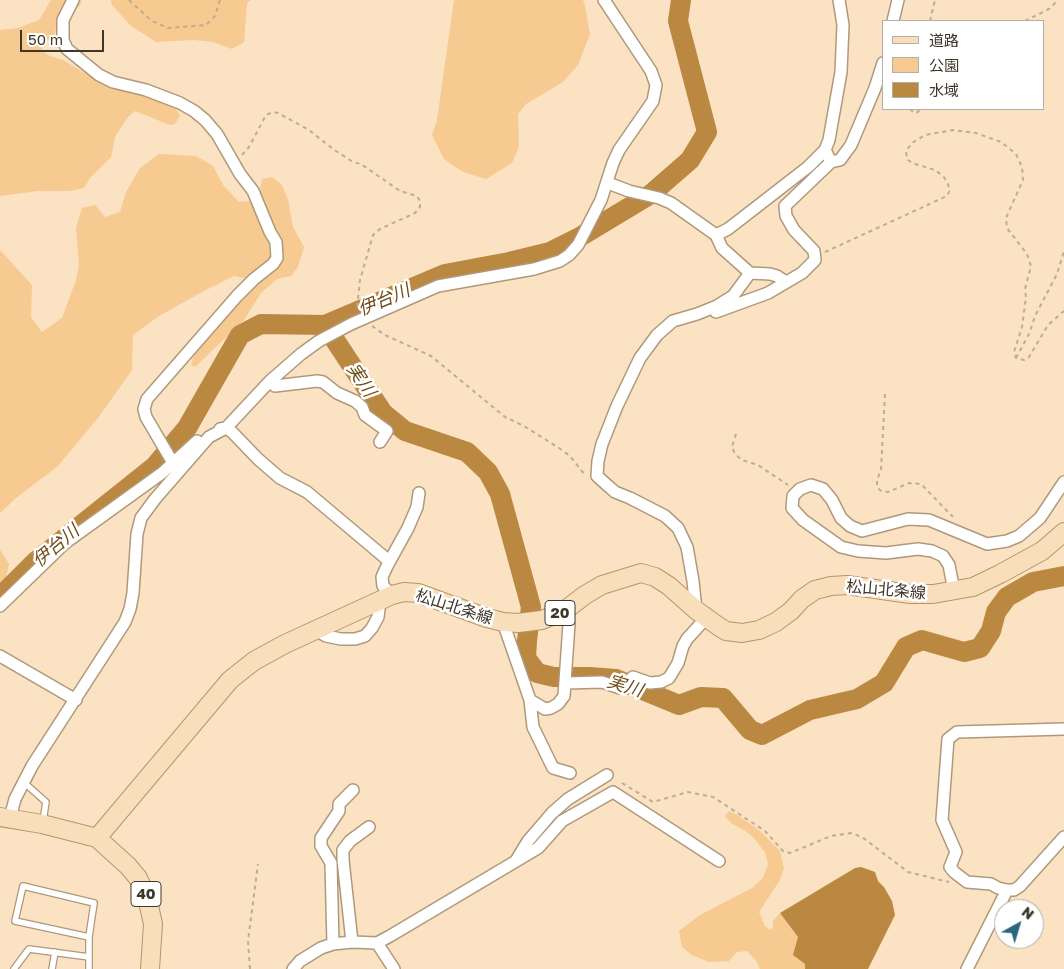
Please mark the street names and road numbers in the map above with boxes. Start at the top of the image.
street label: 松山北条線 [845,577,927,603]
street label: 松山北条線 [413,586,495,628]
road number: 20 [545,600,575,626]
road number: 40 [131,882,161,906]

